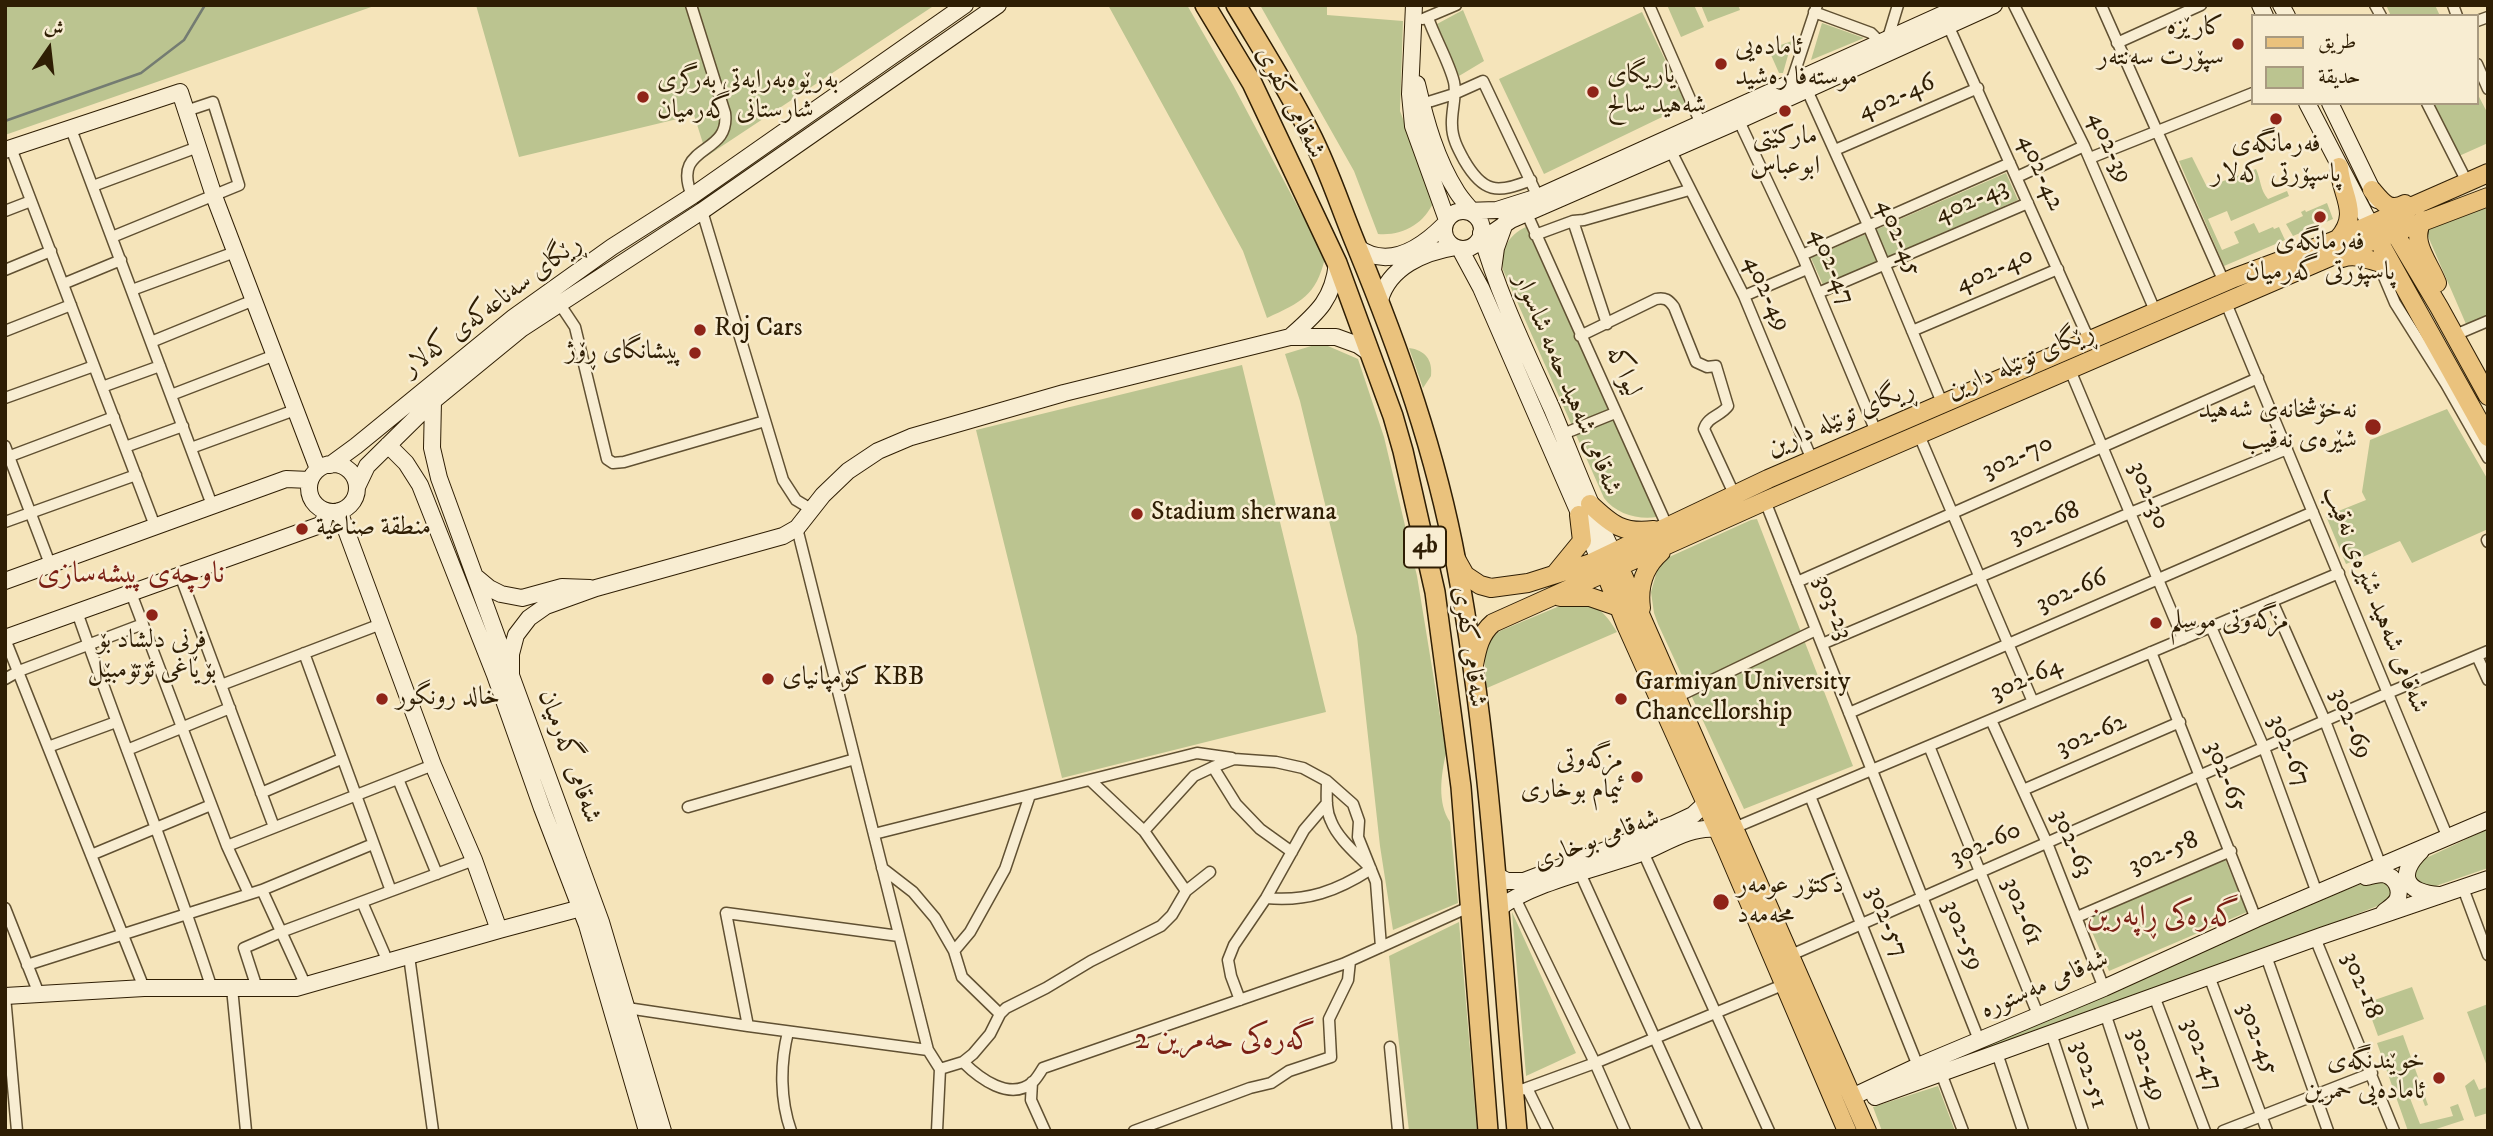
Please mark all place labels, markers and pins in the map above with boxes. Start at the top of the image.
place label: کارێزە سپۆرت سەنتەر [2098,13,2224,74]
place label: ئامادەیی موستەفا رەشید [1735,33,1858,94]
marker: کارێزە سپۆرت سەنتەر [2230,36,2246,52]
marker: ئامادەیی موستەفا رەشید [1713,56,1729,72]
place label: یاریگای شەهید سالح [1607,61,1706,122]
place label: بەرێوەبەرایەتی بەرگری شارستانی گەرمیان [657,66,838,128]
marker: یاریگای شەهید سالح [1585,84,1601,100]
marker: بەرێوەبەرایەتی بەرگری شارستانی گەرمیان [635,89,651,105]
marker: مارکێتی ابوعباس [1777,103,1793,119]
marker: فەرمانگەی پاسپۆرتی کەلار [2268,111,2284,127]
place label: مارکێتی ابوعباس [1750,122,1820,184]
place label: فەرمانگەی پاسپۆرتی کەلار [2211,130,2341,192]
marker: فەرمانگەی پاسپۆرتی گەرمیان [2312,209,2328,225]
place label: فەرمانگەی پاسپۆرتی گەرمیان [2245,228,2395,290]
place label: Roj Cars [714,314,802,346]
marker: Roj Cars [692,322,708,338]
place label: پیشانگای ڕۆژ [566,337,681,369]
marker: پیشانگای ڕۆژ [687,345,703,361]
place label: نەخۆشخانەی شەهید شێرەی نەقیب [2198,396,2357,458]
marker: نەخۆشخانەی شەهید شێرەی نەقیب [2363,417,2383,437]
place label: Stadium sherwana [1151,498,1336,530]
marker: Stadium sherwana [1129,506,1145,522]
place label: منطقة صناعية [316,513,431,545]
marker: منطقة صناعية [294,521,310,537]
marker: فڕنی دلشاد بۆ بۆیاغی ئۆتۆمبێل [144,607,160,623]
place label: مزگەوتی موسلم [2170,607,2289,639]
marker: مزگەوتی موسلم [2148,615,2164,631]
place label: فڕنی دلشاد بۆ بۆیاغی ئۆتۆمبێل [88,626,216,688]
place label: کۆمپانیای KBB [782,663,925,695]
place label: Garmiyan University Chancellorship [1635,668,1850,730]
marker: کۆمپانیای KBB [760,671,776,687]
place label: خالد رونگور [396,683,500,715]
marker: خالد رونگور [374,691,390,707]
marker: Garmiyan University Chancellorship [1613,691,1629,707]
place label: مزگەوتی ئیمام بوخاری [1520,746,1623,808]
marker: مزگەوتی ئیمام بوخاری [1629,769,1645,785]
place label: دکتۆر عومەر محەمەد [1737,871,1844,932]
marker: دکتۆر عومەر محەمەد [1711,892,1731,912]
place label: خوێندنگەی ئامادەیی حمرین [2304,1047,2425,1108]
marker: خوێندنگەی ئامادەیی حمرین [2431,1070,2447,1086]

